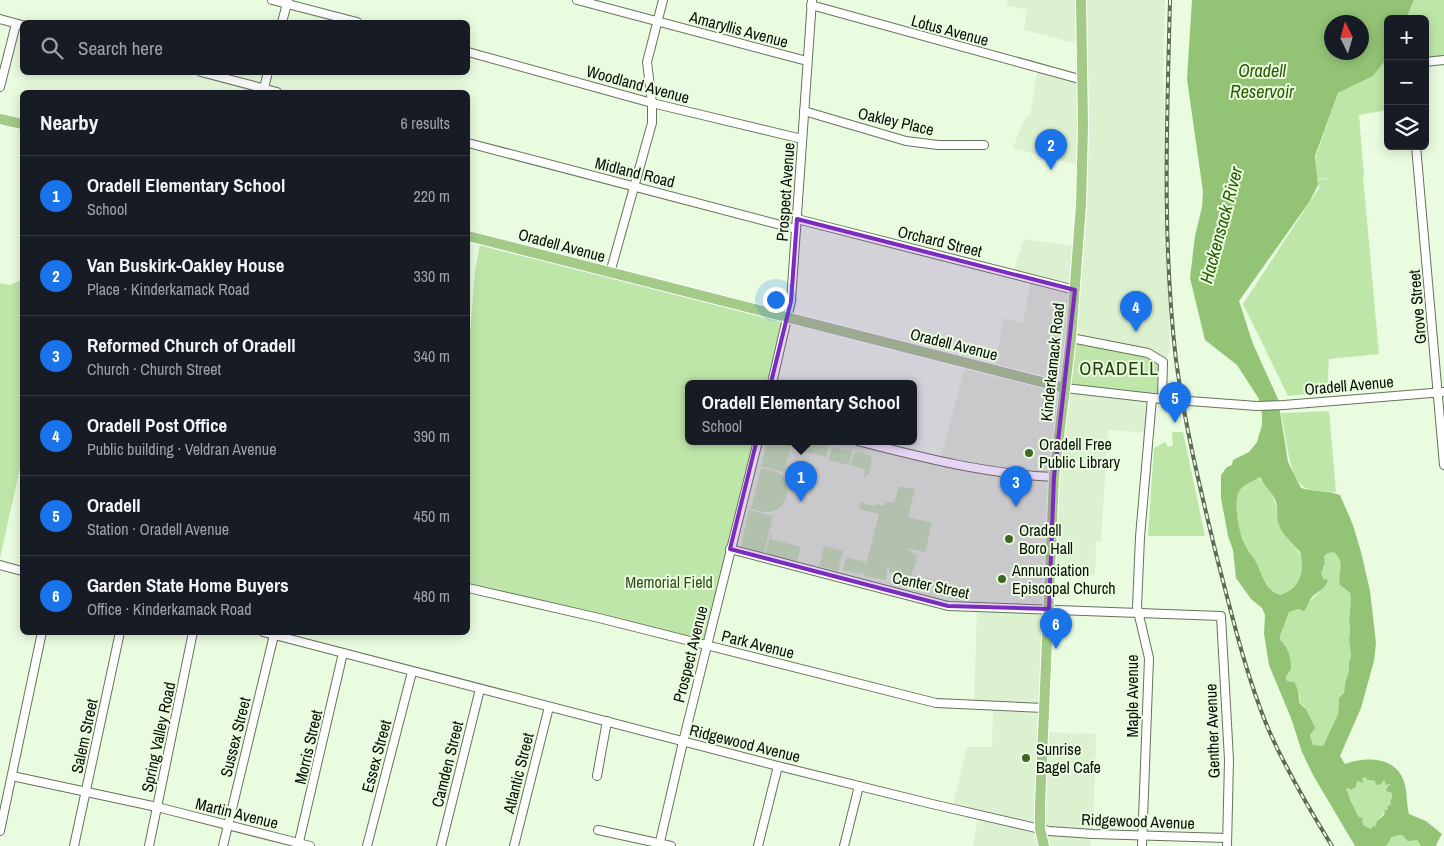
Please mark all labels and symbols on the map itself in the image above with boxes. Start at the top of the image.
street label: Amaryllis Avenue [686,5,791,53]
street label: Lotus Avenue [909,9,991,51]
north arrow [1324,15,1369,60]
water label: Oradell Reservoir [1230,58,1295,104]
street label: Woodland Avenue [584,60,692,108]
street label: Oakley Place [856,102,936,140]
pin: 2 [1035,129,1067,170]
street label: Prospect Avenue [771,142,799,242]
street label: Midland Road [593,151,677,193]
water label: Hackensack River [1193,163,1249,286]
street label: Orchard Street [896,220,985,262]
street label: Oradell Avenue [516,223,608,267]
street label: Grove Street [1403,269,1431,345]
your location [763,287,789,313]
pin: 4 [1120,291,1152,332]
street label: Kinderkamack Road [1035,302,1069,422]
street label: Oradell Avenue [908,323,1000,365]
district label: ORADELL [1079,355,1159,381]
street label: Oradell Avenue [1303,370,1395,400]
pin: 5 [1159,382,1191,423]
place label: Oradell Free Public Library [1039,433,1120,473]
marker: Oradell Free Public Library [1023,447,1035,459]
pin: 1 [785,461,817,502]
pin: 3 [1000,466,1032,507]
place label: Oradell Boro Hall [1019,519,1073,559]
marker: Oradell Boro Hall [1003,533,1015,545]
place label: Annunciation Episcopal Church [1011,559,1116,599]
street label: Center Street [891,566,972,604]
park label: Memorial Field [625,571,713,593]
marker: Annunciation Episcopal Church [996,573,1008,585]
street label: Prospect Avenue [667,603,713,705]
pin: 6 [1040,608,1072,649]
street label: Park Avenue [719,624,797,664]
street label: Maple Avenue [1121,655,1143,737]
street label: Spring Valley Road [136,680,180,794]
street label: Genther Avenue [1199,683,1225,779]
street label: Sussex Street [214,694,256,779]
street label: Salem Street [65,696,103,775]
street label: Morris Street [289,707,327,786]
street label: Essex Street [356,717,396,795]
street label: Camden Street [426,718,468,809]
street label: Ridgewood Avenue [687,719,803,767]
street label: Atlantic Street [497,730,539,817]
place label: Sunrise Bagel Cafe [1036,738,1101,778]
marker: Sunrise Bagel Cafe [1020,752,1032,764]
street label: Martin Avenue [193,792,281,834]
street label: Ridgewood Avenue [1081,808,1195,834]

